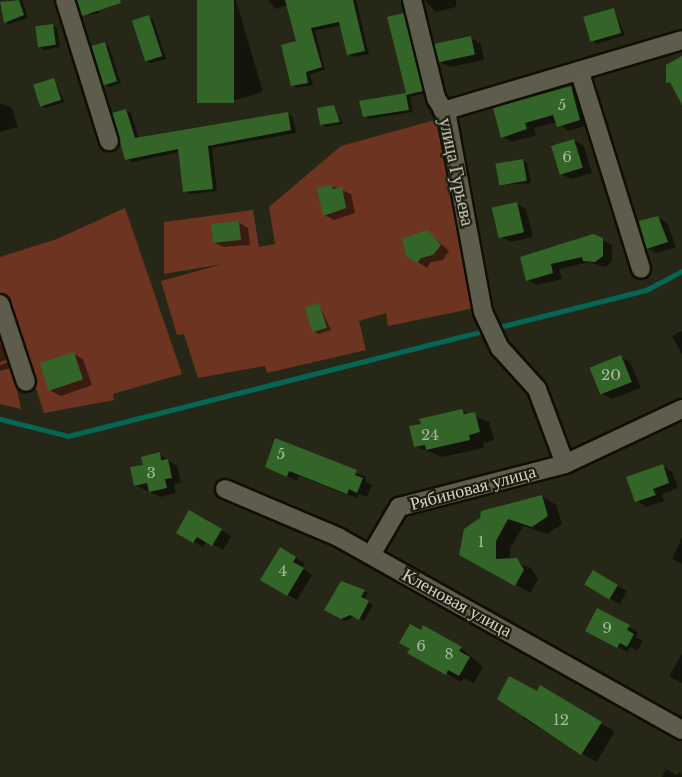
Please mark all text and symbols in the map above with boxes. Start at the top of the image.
house number: 5 [558,96,566,114]
street label: улица Гурьева [434,116,478,228]
house number: 6 [562,148,572,166]
house number: 20 [601,366,621,384]
house number: 24 [421,426,439,444]
house number: 5 [277,445,285,463]
street label: Рябиновая улица [408,461,538,515]
house number: 3 [146,464,156,482]
house number: 1 [478,533,484,551]
house number: 4 [279,562,287,580]
street label: Кленовая улица [399,564,515,642]
house number: 9 [602,619,612,637]
house number: 6 [416,637,426,655]
house number: 8 [444,645,454,663]
house number: 12 [553,711,569,729]

